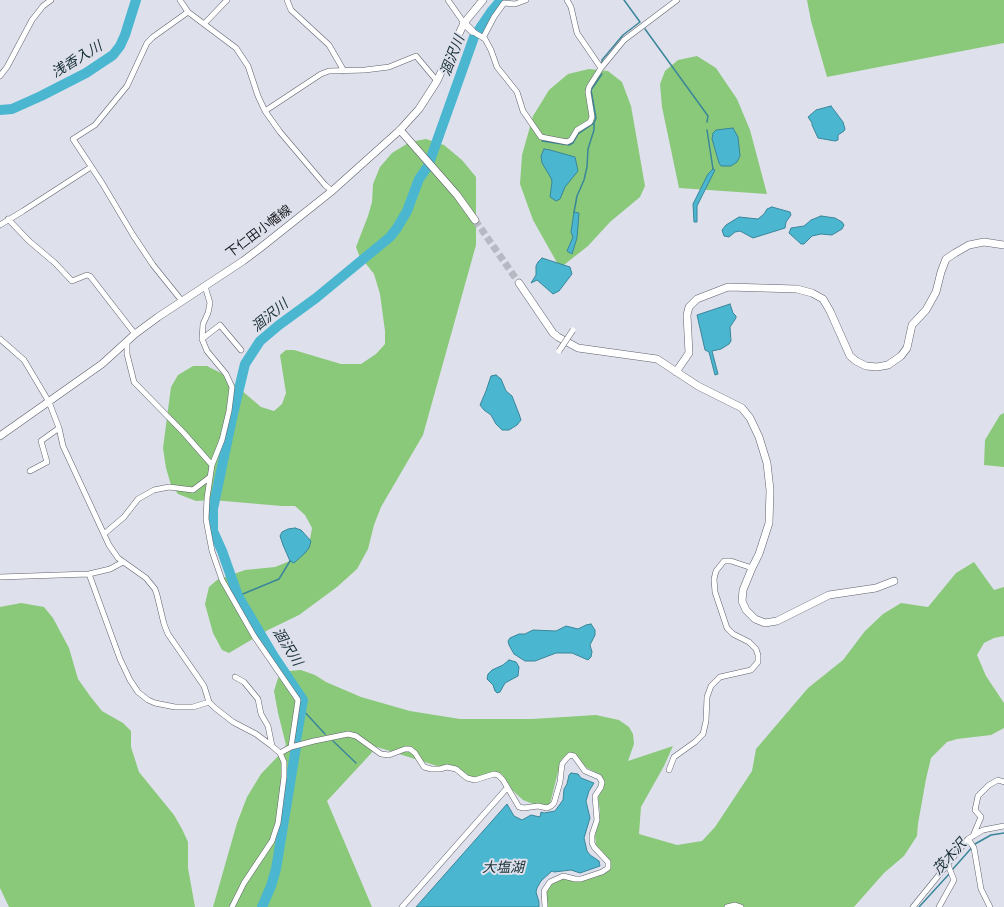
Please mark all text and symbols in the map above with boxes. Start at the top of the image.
water label: 涸沢川 [438,33,468,79]
water label: 浅香入川 [49,38,105,82]
street label: 下仁田小幡線 [223,202,295,262]
water label: 涸沢川 [248,296,292,336]
water label: 涸沢川 [269,625,305,669]
water label: 茂木沢 [930,836,970,878]
water label: 大塩湖 [482,860,524,876]

